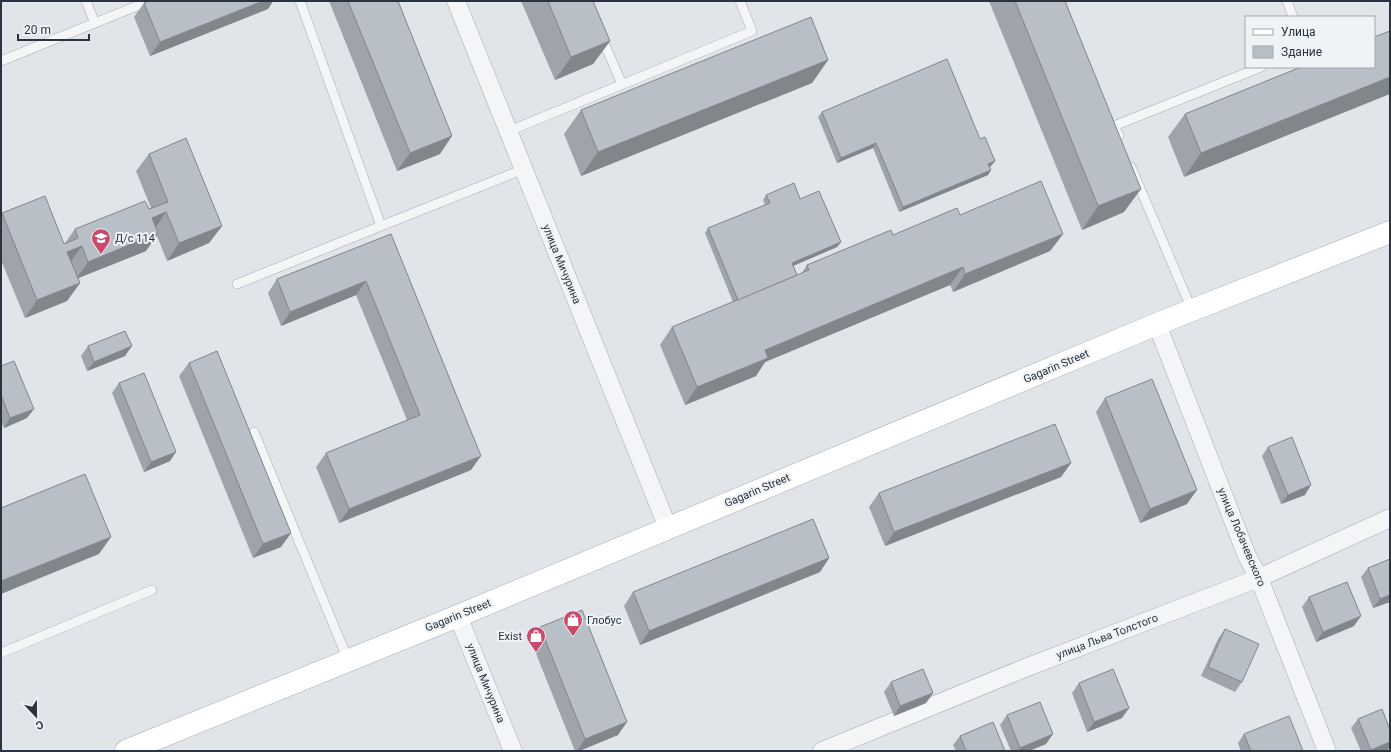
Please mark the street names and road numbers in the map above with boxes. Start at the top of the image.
street label: улица Мичурина [540,222,583,306]
street label: Gagarin Street [1021,347,1091,386]
street label: Gagarin Street [722,471,792,510]
street label: улица Лобачевского [1215,486,1268,588]
street label: Gagarin Street [423,596,493,635]
street label: улица Льва Толстого [1054,611,1160,662]
street label: улица Мичурина [464,641,507,725]

